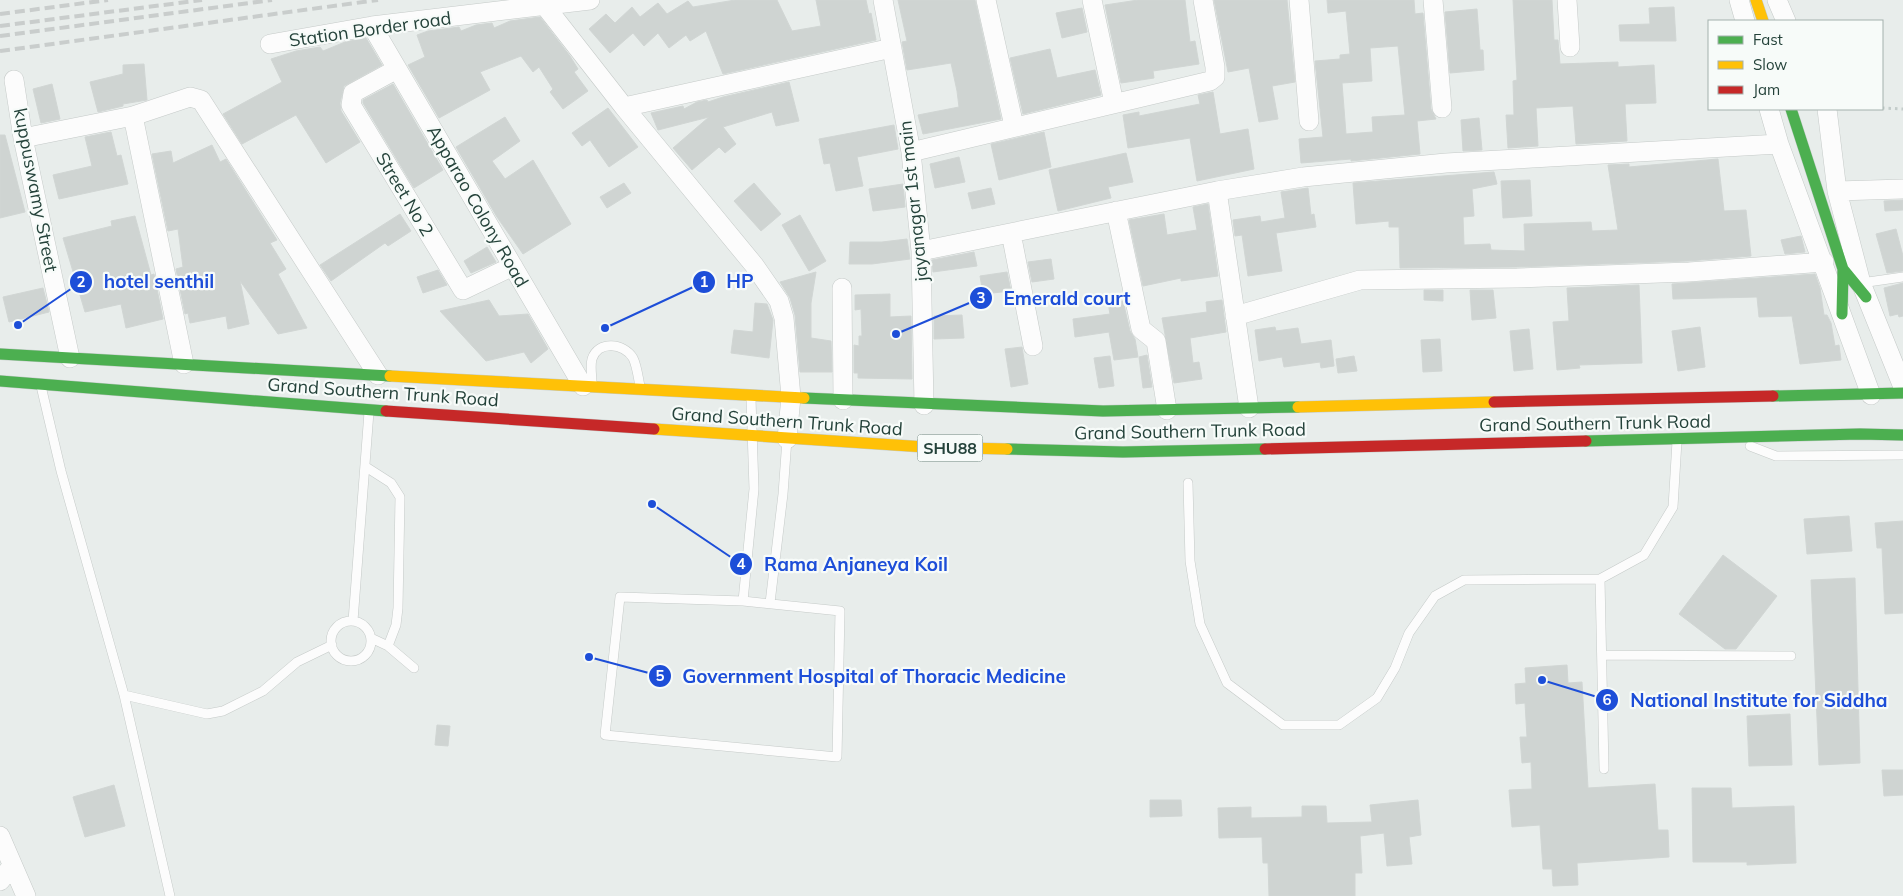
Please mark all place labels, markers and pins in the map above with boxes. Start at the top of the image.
callout: hotel senthil [69,265,224,299]
callout: HP [692,265,764,299]
callout: Emerald court [969,281,1141,315]
callout: Rama Anjaneya Koil [729,547,958,581]
callout: Government Hospital of Thoracic Medicine [647,659,1076,693]
callout: National Institute for Siddha [1595,683,1897,717]

